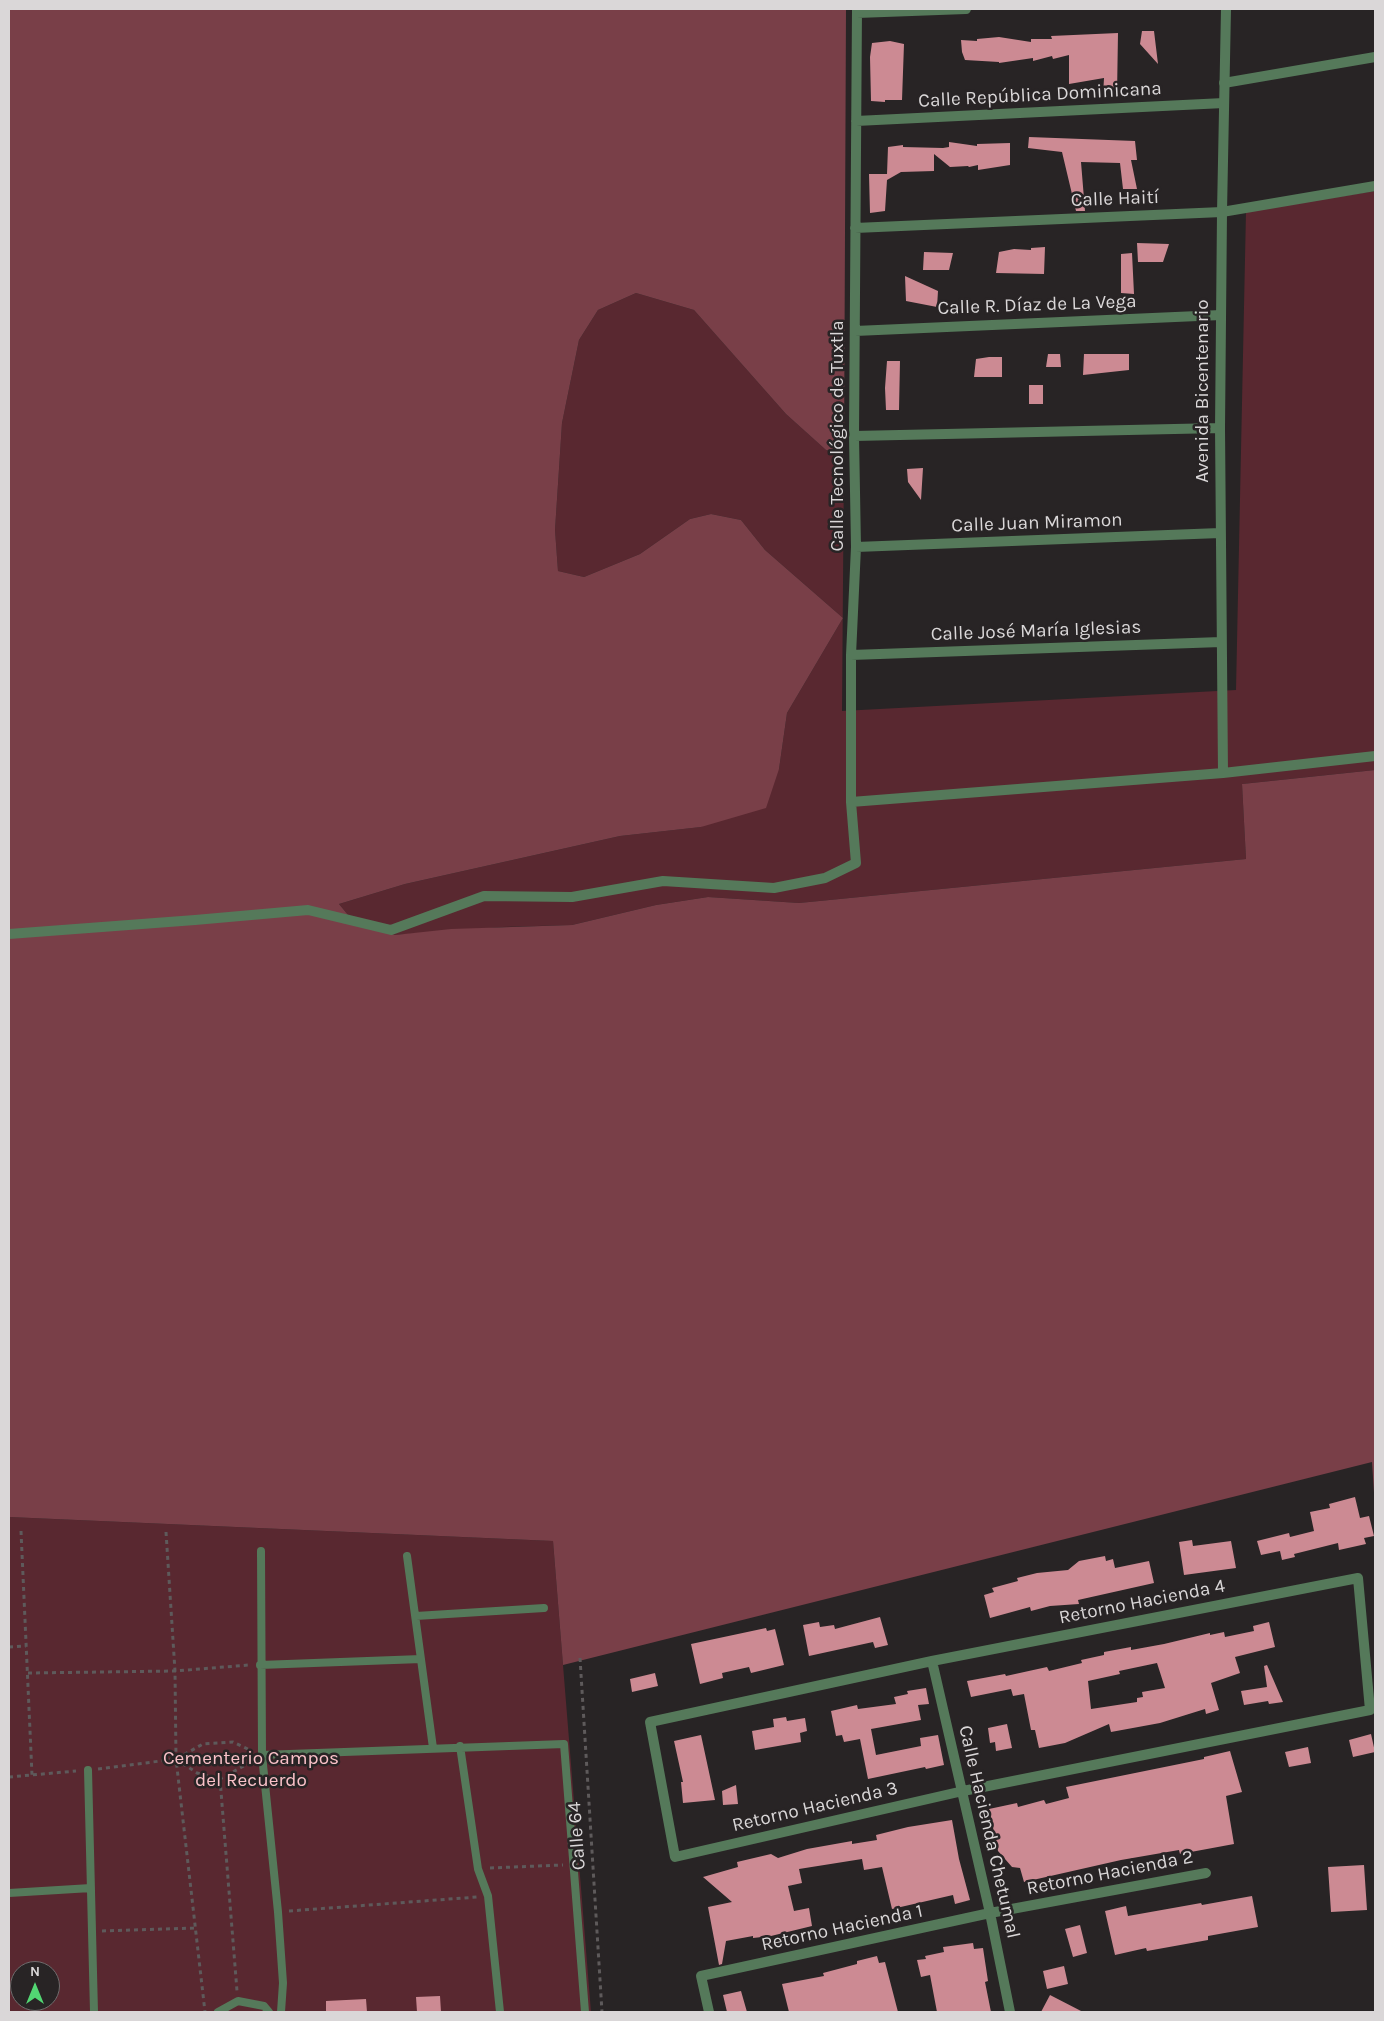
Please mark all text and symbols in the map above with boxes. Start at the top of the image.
street label: Calle República Dominicana [918,77,1162,113]
street label: Calle Haití [1070,186,1160,212]
street label: Calle R. Díaz de La Vega [937,290,1137,320]
street label: Avenida Bicentenario [1192,299,1214,483]
street label: Calle Tecnológico de Tuxtla [827,320,849,552]
street label: Calle Juan Miramon [951,509,1123,537]
street label: Calle José María Iglesias [930,616,1142,646]
street label: Retorno Hacienda 4 [1057,1575,1227,1629]
street label: Calle Hacienda Chetumal [953,1723,1025,1941]
park label: Cementerio Campos del Recuerdo [163,1748,339,1792]
street label: Retorno Hacienda 3 [730,1777,900,1837]
street label: Calle 64 [563,1801,591,1871]
street label: Retorno Hacienda 2 [1025,1846,1195,1900]
street label: Retorno Hacienda 1 [759,1900,925,1956]
north arrow [10,1961,60,2011]
text: N [30,1963,40,1980]

